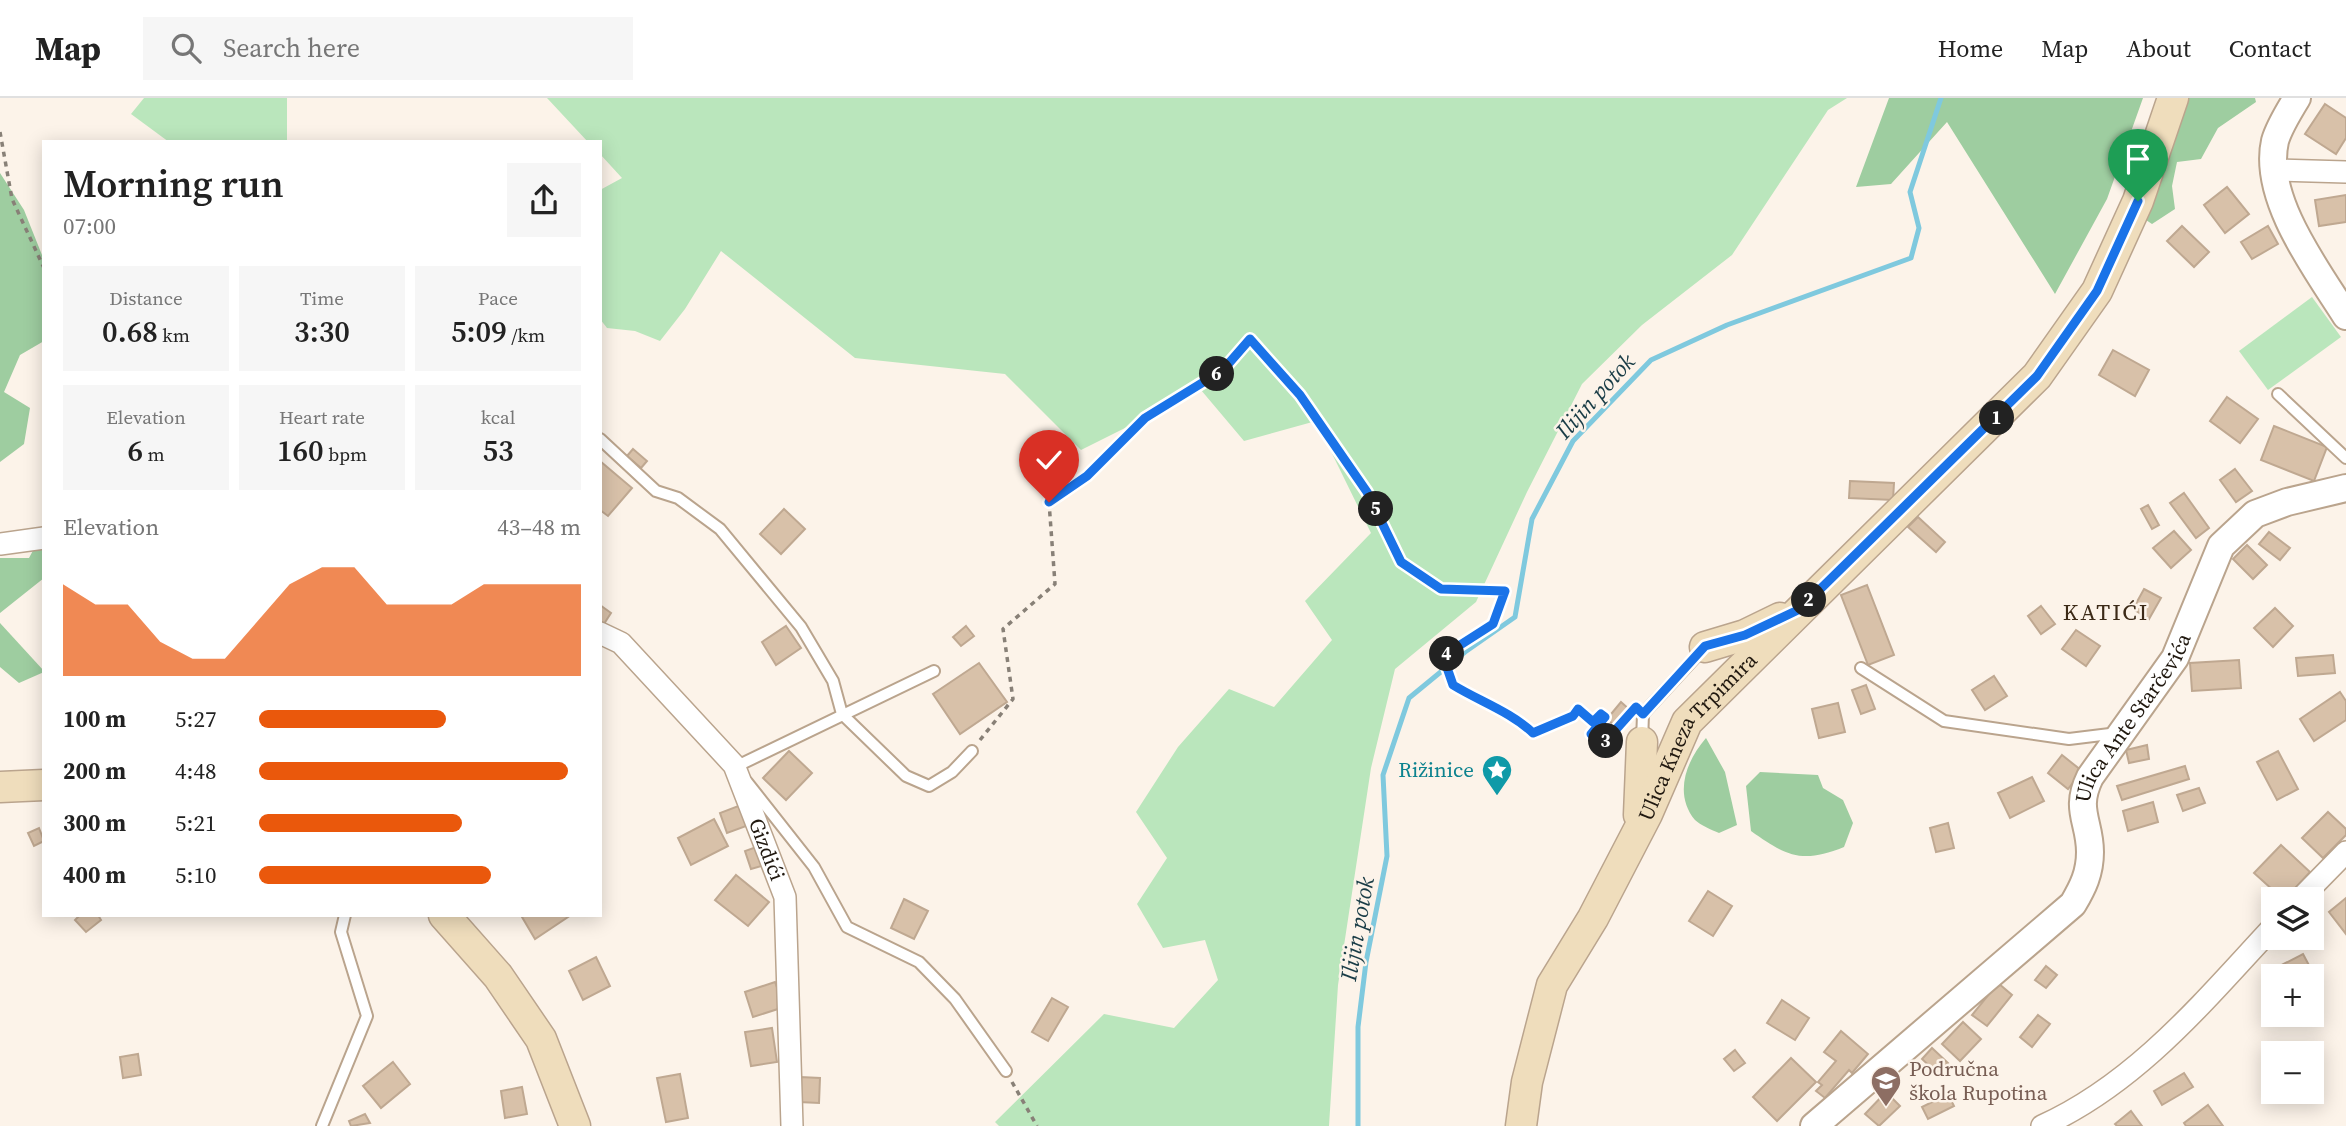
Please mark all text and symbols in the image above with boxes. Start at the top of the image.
search box [143,17,633,80]
text: Map [35,26,101,71]
icon: search [167,29,205,67]
text: Search here [223,30,360,66]
text: Home [1938,32,2003,65]
text: Map [2041,32,2088,65]
text: About [2126,32,2191,65]
text: Contact [2229,32,2311,65]
pin [2108,129,2168,201]
icon: arrive [2119,140,2157,178]
text: Morning run [63,158,284,210]
button: share [507,163,581,237]
text: 07:00 [63,210,116,242]
text: Distance [109,285,183,311]
text: Time [300,285,344,311]
text: Pace [478,285,518,311]
text: 0.68 [102,311,158,352]
text: 3:30 [294,311,350,352]
text: 5:09 [451,311,507,352]
text: km [158,322,190,348]
text: /km [507,322,545,348]
water label: Ilijin potok [1547,346,1642,446]
pin: 6 [1200,356,1234,392]
text: 6 [1211,360,1222,386]
pin: 1 [1980,400,2014,436]
text: Elevation [106,404,186,430]
text: Heart rate [279,404,365,430]
text: kcal [481,404,515,430]
text: 1 [1991,404,2002,430]
text: 6 [127,430,143,471]
text: 160 [277,430,324,471]
text: 53 [482,430,514,471]
pin [1019,430,1079,502]
text: m [143,441,165,467]
text: bpm [324,441,367,467]
icon: check [1030,441,1068,479]
pin: 5 [1358,492,1394,526]
text: 5 [1370,495,1381,521]
text: Elevation [63,511,159,543]
text: 43–48 m [497,511,581,543]
pin: 2 [1792,582,1826,618]
text: 2 [1803,586,1814,612]
district label: KATIĆI [2063,596,2149,628]
street label: Ulica Ante Starčevića [2068,629,2198,805]
pin: 4 [1430,636,1464,672]
text: 4 [1441,640,1452,666]
street label: Ulica Kneza Trpimira [1631,646,1763,825]
text: 100 m [63,703,126,735]
text: 5:27 [175,703,216,735]
pin: 3 [1588,724,1624,758]
text: 3 [1600,727,1611,753]
place icon: Rižinice [1480,753,1514,797]
text: 200 m [63,755,126,787]
text: 4:48 [175,755,216,787]
place label: Rižinice [1398,755,1474,784]
text: 300 m [63,807,126,839]
text: 5:21 [175,807,216,839]
street label: Gizdići [742,814,792,885]
text: 400 m [63,859,126,891]
text: 5:10 [175,859,216,891]
water label: Ilijin potok [1332,874,1382,985]
map controls [2261,887,2324,1104]
button: layers [2261,887,2324,950]
button: + [2261,964,2324,1027]
button: − [2261,1041,2324,1104]
place label: Područna škola Rupotina [1909,1054,2048,1107]
school or university icon: Područna škola Rupotina [1869,1064,1903,1108]

